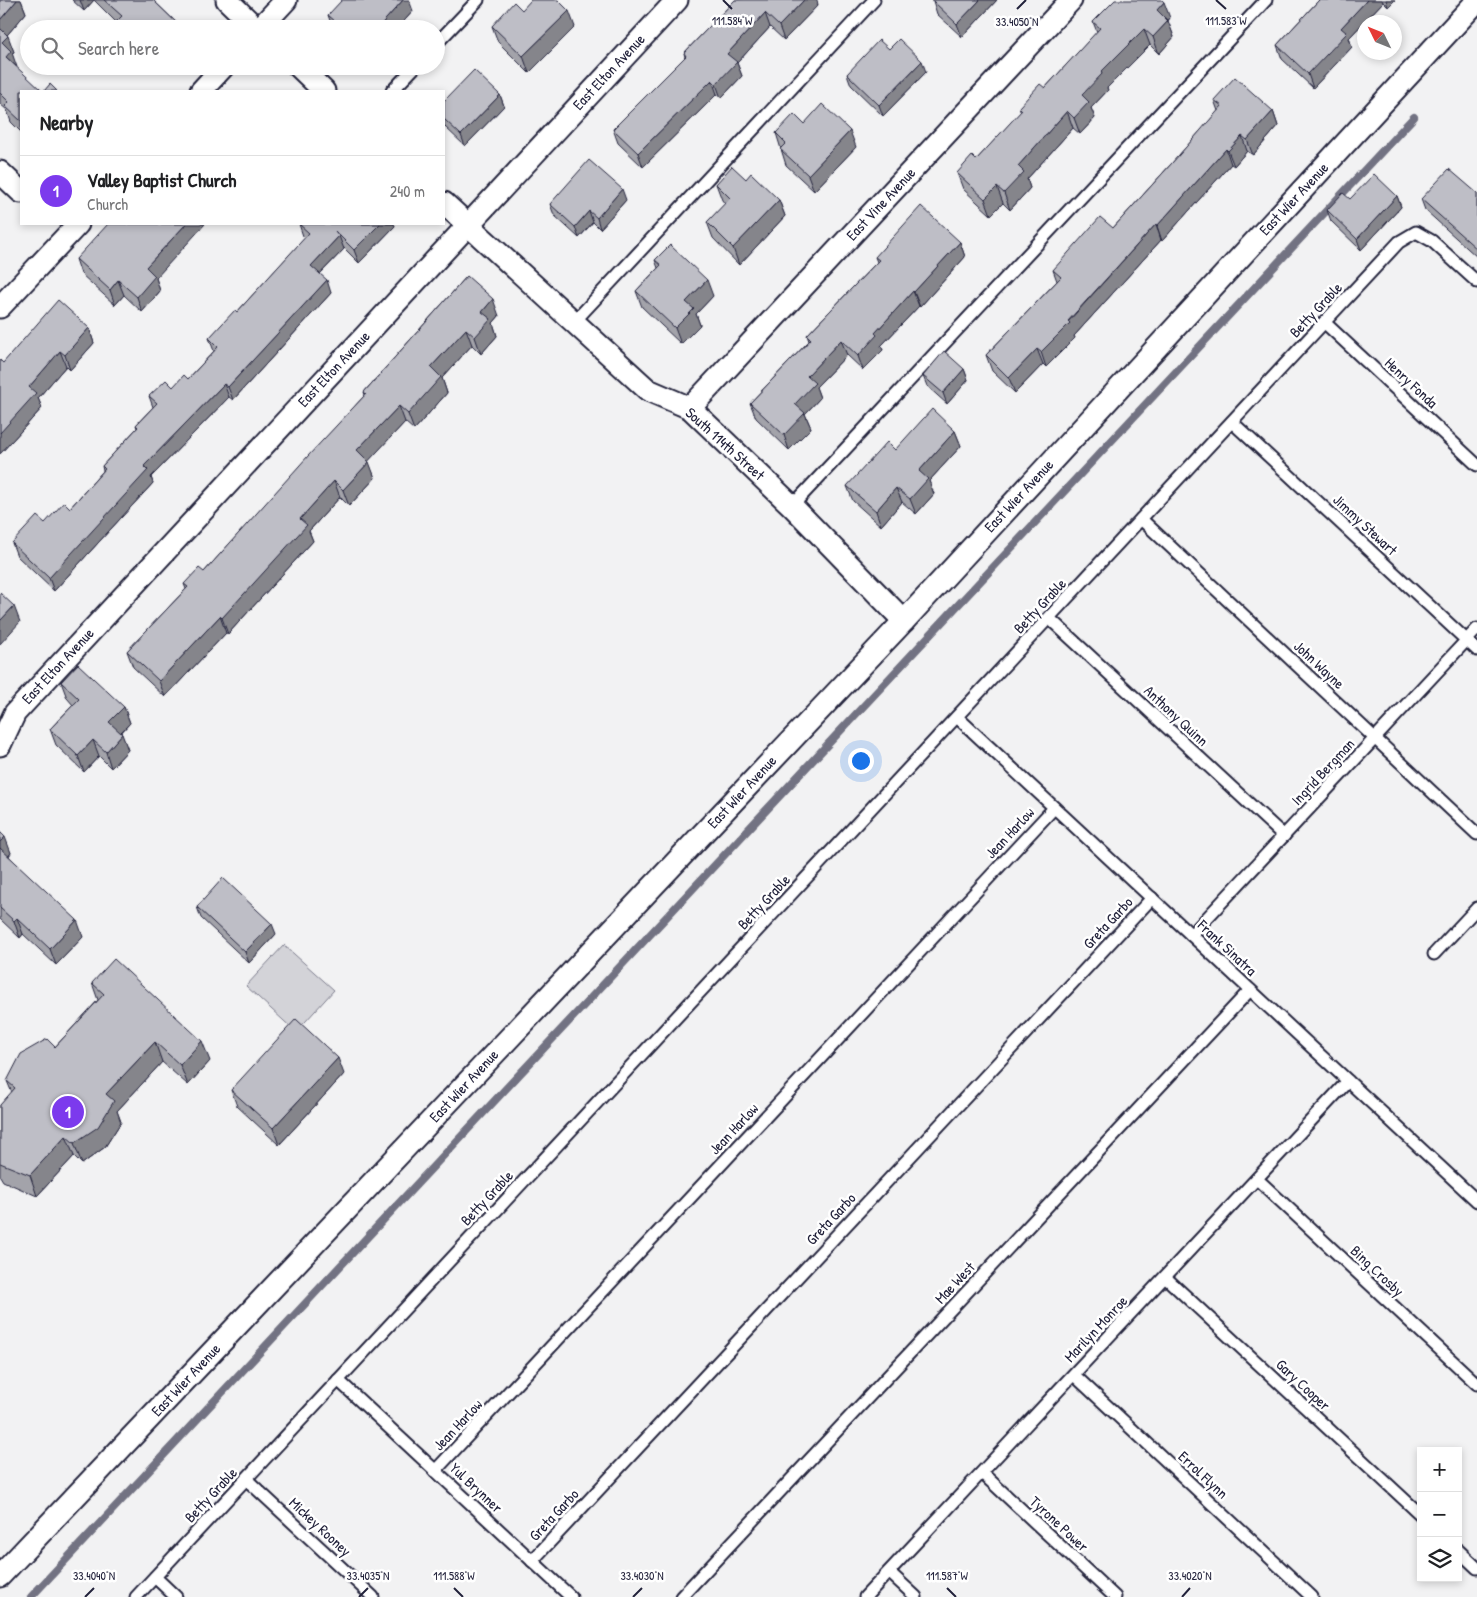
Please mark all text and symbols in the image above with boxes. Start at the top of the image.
text: 111.584°W [712,12,753,29]
text: 111.583°W [1205,12,1247,29]
text: 33.4050°N [996,13,1038,30]
north arrow [1357,15,1402,60]
search box [20,20,445,75]
street label: East Elton Avenue [568,29,649,114]
icon: search [38,34,66,62]
text: Search here [78,35,159,61]
text: Nearby [40,108,93,137]
street label: East Wier Avenue [1254,158,1333,240]
street label: East Vine Avenue [841,162,920,245]
text: Valley Baptist Church [87,167,236,193]
text: 1 [53,180,59,202]
text: 240 m [390,180,425,202]
text: Church [87,193,128,215]
street label: Betty Grable [1285,277,1347,342]
street label: East Elton Avenue [293,326,374,411]
street label: Henry Fonda [1380,353,1443,413]
street label: South 114th Street [681,402,770,486]
street label: East Wier Avenue [979,455,1058,537]
street label: Jimmy Stewart [1329,489,1403,560]
street label: Betty Grable [1009,573,1071,638]
street label: East Elton Avenue [17,623,98,708]
street label: John Wayne [1289,636,1349,694]
street label: Anthony Quinn [1140,680,1213,751]
street label: Ingrid Bergman [1286,734,1359,810]
your location [848,748,874,774]
street label: East Wier Avenue [702,751,781,833]
street label: Jean Harlow [980,802,1039,863]
street label: Betty Grable [733,869,795,934]
street label: Greta Garbo [1078,892,1137,953]
street label: Frank Sinatra [1193,914,1261,980]
street label: East Wier Avenue [424,1045,503,1127]
pin: 1 [52,1093,84,1131]
street label: Jean Harlow [704,1098,763,1159]
street label: Betty Grable [456,1165,518,1230]
street label: Greta Garbo [801,1188,860,1249]
street label: Bing Crosby [1346,1240,1409,1301]
street label: Mae West [930,1256,980,1308]
street label: Marilyn Monroe [1059,1291,1132,1367]
street label: East Wier Avenue [146,1339,225,1421]
street label: Gary Cooper [1272,1354,1335,1415]
street label: Jean Harlow [428,1394,487,1455]
street label: Errol Flynn [1174,1446,1233,1503]
map controls [1417,1447,1462,1582]
button: + [1417,1447,1462,1492]
street label: Yul Brynner [445,1458,507,1518]
street label: Betty Grable [180,1462,242,1527]
street label: Greta Garbo [524,1484,583,1545]
street label: Tyrone Power [1025,1491,1093,1556]
street label: Mickey Rooney [285,1492,356,1561]
button: − [1417,1492,1462,1537]
button: layers [1417,1537,1462,1582]
text: 33.4040°N [73,1567,115,1584]
text: 33.4035°N [347,1567,389,1584]
text: 111.588°W [433,1567,475,1584]
text: 33.4030°N [620,1567,664,1584]
text: 111.587°W [926,1567,969,1584]
text: 33.4020°N [1168,1567,1212,1584]

